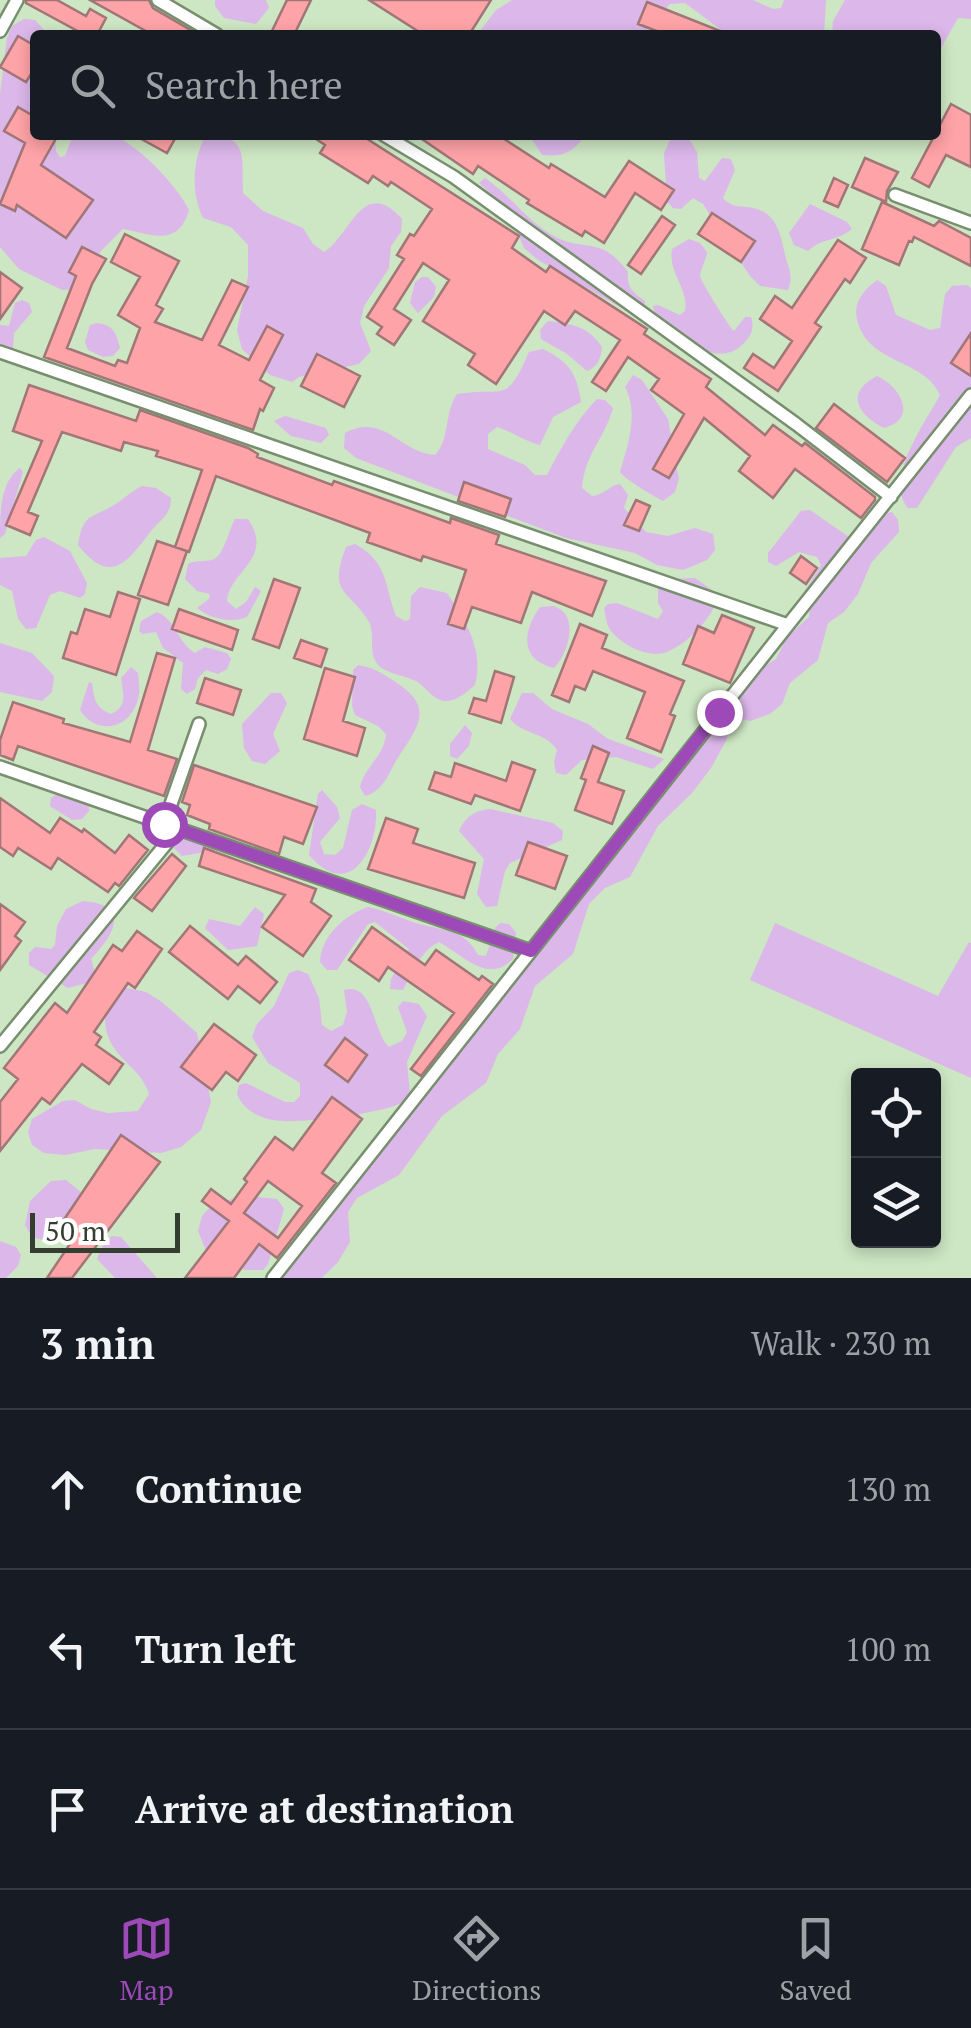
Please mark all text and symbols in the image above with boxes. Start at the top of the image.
search box [30,30,941,140]
icon: search [65,58,120,113]
text: Search here [145,60,343,110]
route end [697,690,743,736]
route start [142,802,188,848]
map controls [851,1068,941,1248]
button: locate [851,1068,941,1158]
button: layers [851,1158,941,1248]
scale bar [30,1208,180,1252]
text: 50 m [45,1212,106,1249]
text: 3 min [40,1315,155,1371]
text: Walk · 230 m [751,1322,931,1364]
icon: ahead [40,1462,95,1517]
text: Continue [135,1464,302,1514]
text: 130 m [844,1468,931,1510]
icon: left [40,1622,95,1677]
text: Turn left [135,1624,296,1674]
text: 100 m [844,1628,931,1670]
icon: arrive [40,1782,95,1837]
text: Arrive at destination [135,1784,514,1834]
tab: Map [119,1911,174,2008]
tab: Directions [412,1911,541,2008]
tab: Saved [779,1911,852,2008]

